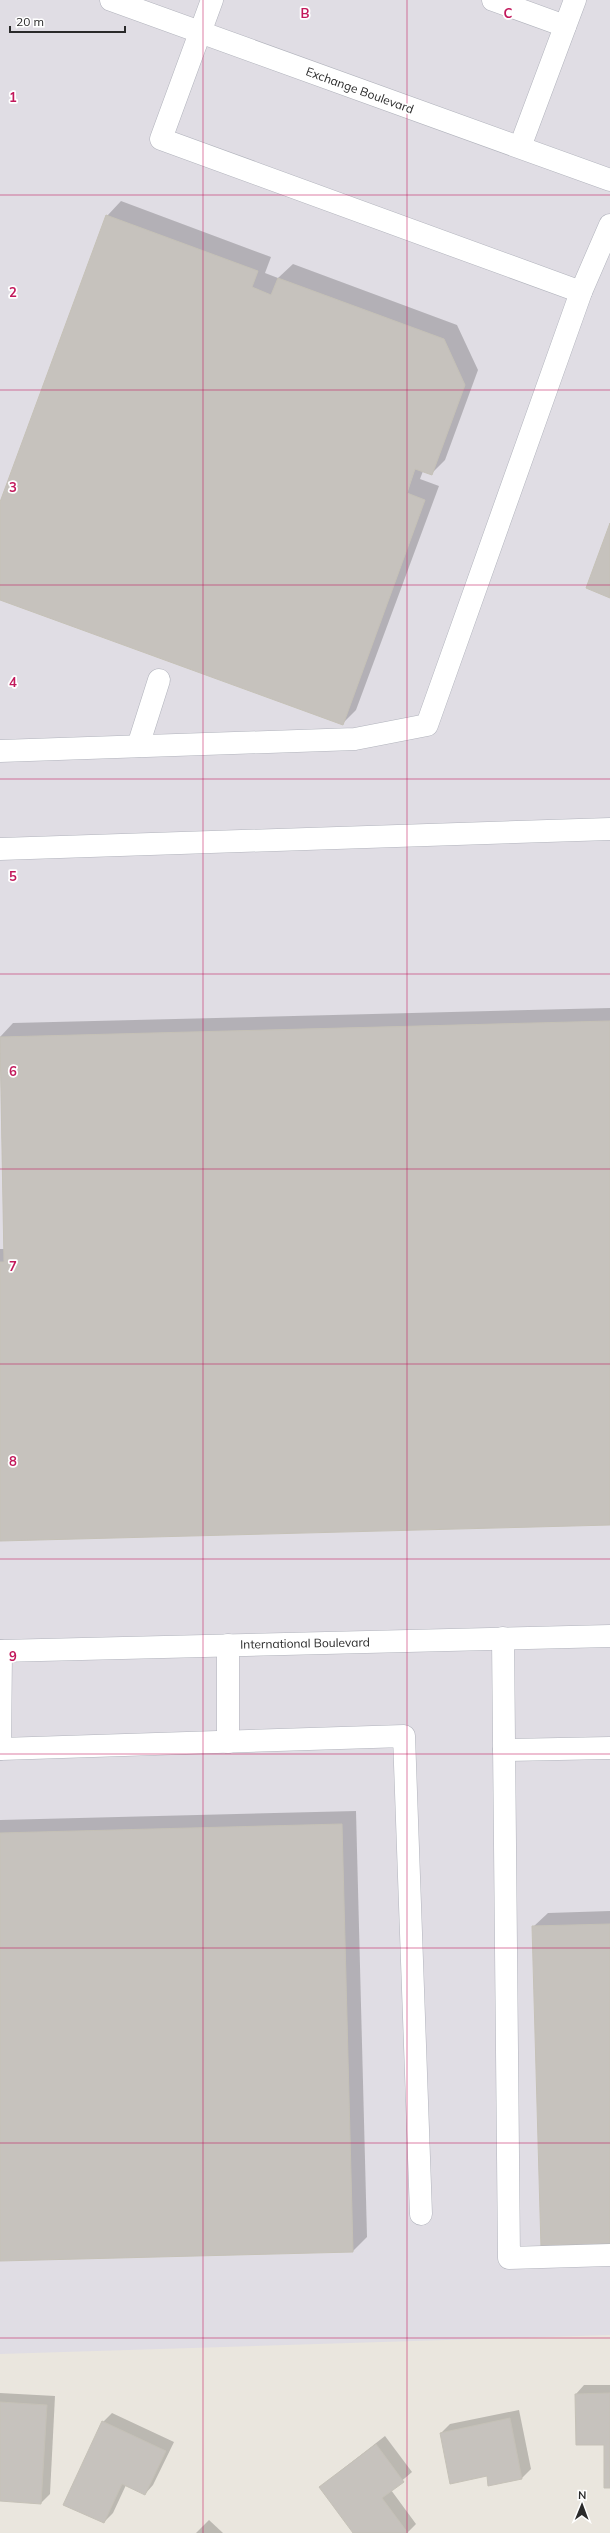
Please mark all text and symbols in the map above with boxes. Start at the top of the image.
text: B [301,5,310,21]
text: C [504,5,513,21]
scale bar [10,8,125,34]
text: 20 m [16,14,44,29]
street label: Exchange Boulevard [304,64,416,116]
text: 1 [9,89,17,105]
text: 2 [9,284,17,300]
text: 3 [9,479,17,495]
text: 4 [9,674,17,690]
text: 5 [9,868,17,884]
text: 6 [9,1063,17,1079]
text: 7 [9,1258,17,1274]
text: 8 [9,1453,17,1469]
street label: International Boulevard [240,1634,370,1652]
text: 9 [9,1648,17,1664]
north arrow [562,2485,602,2525]
text: N [578,2488,586,2502]

